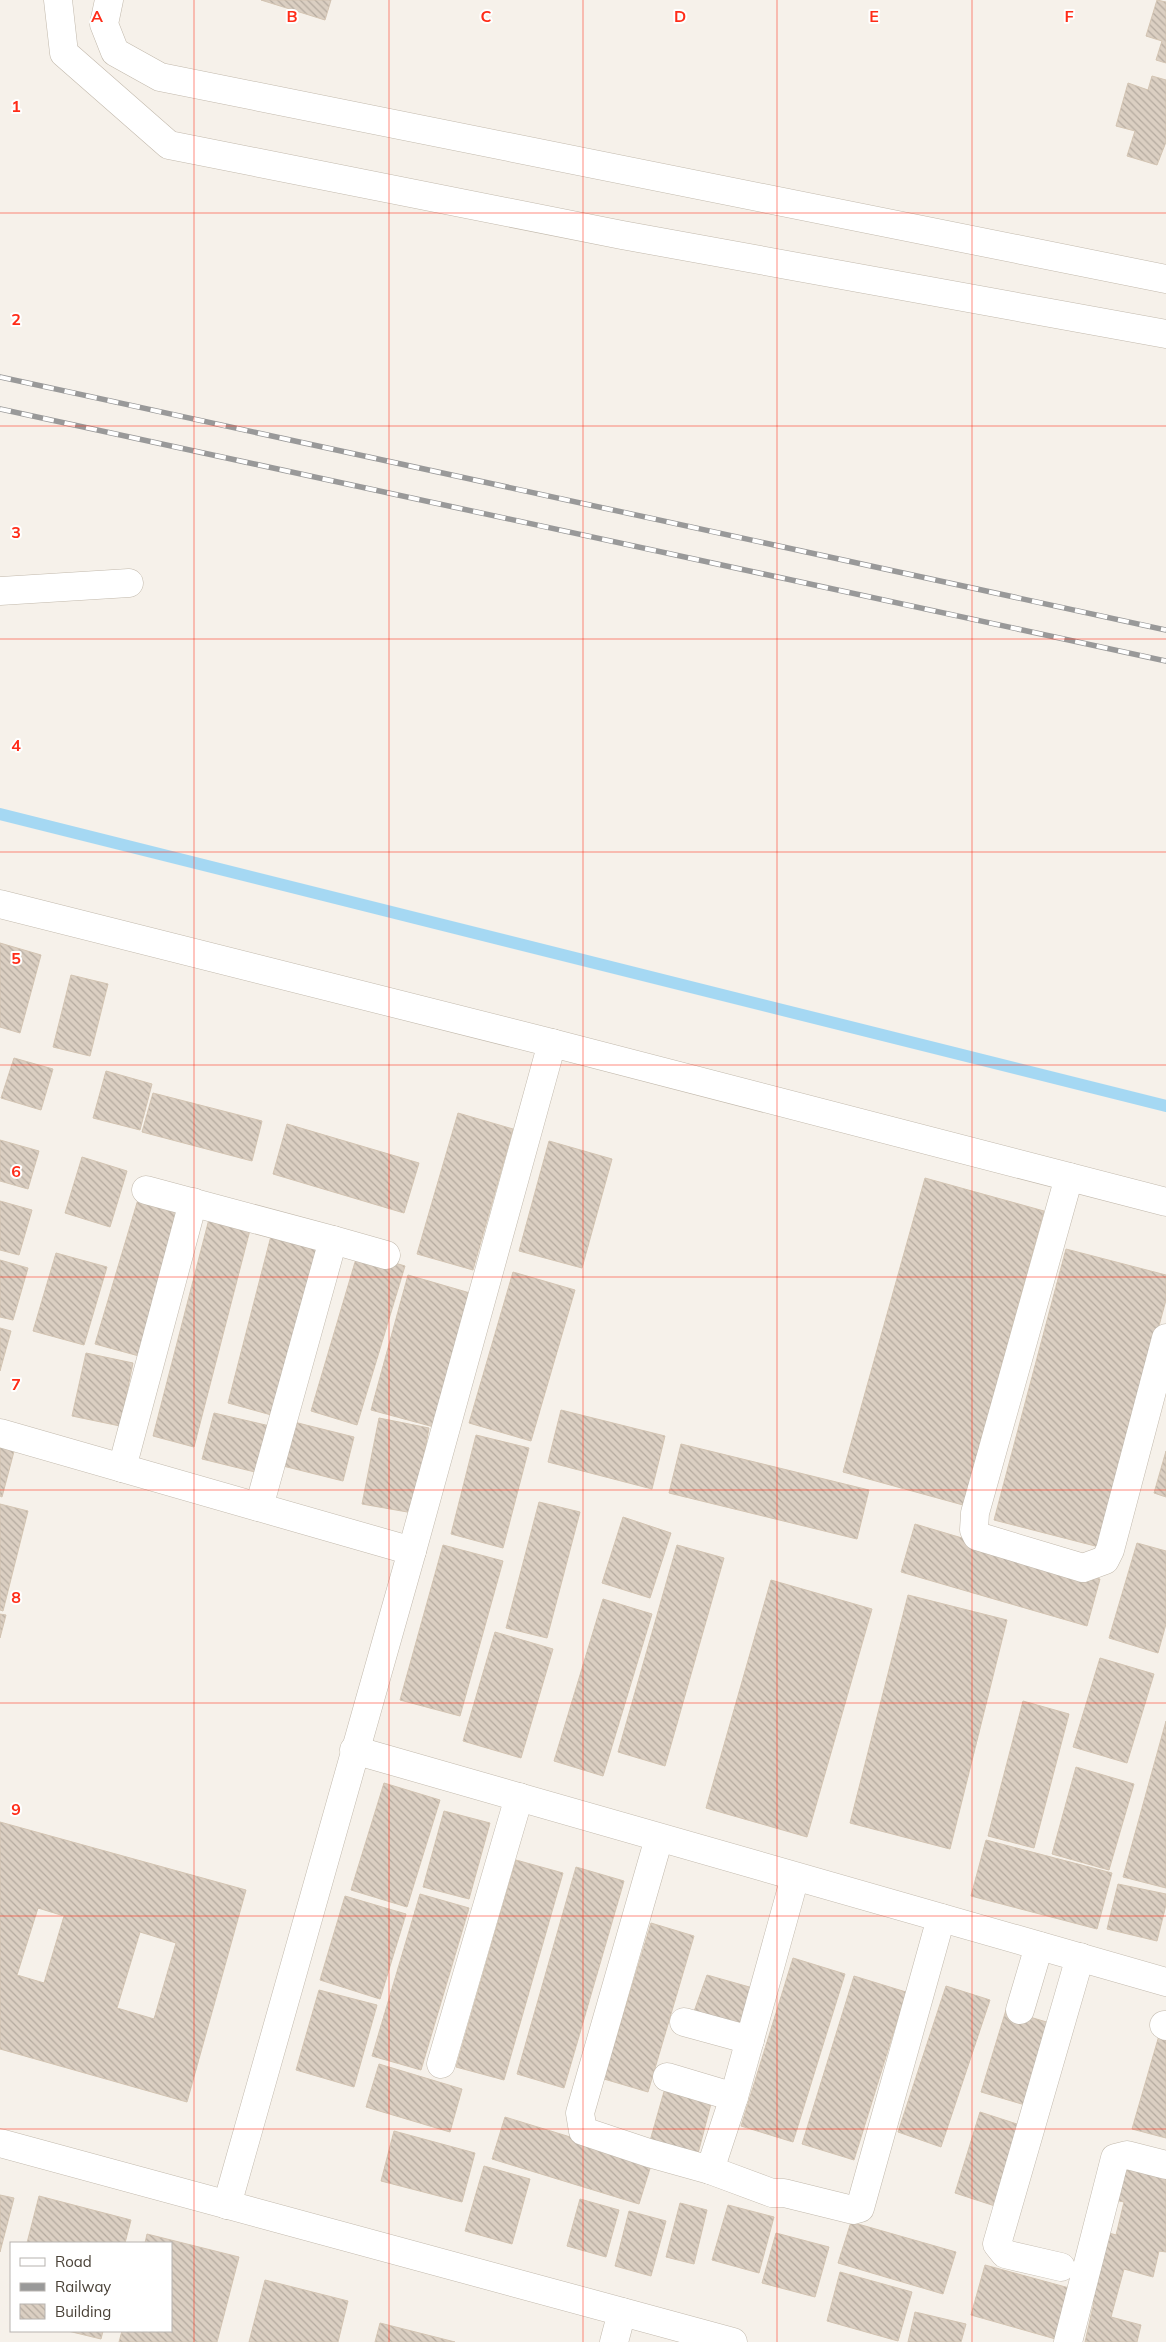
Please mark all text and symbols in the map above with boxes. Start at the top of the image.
text: A [91,6,103,26]
text: B [286,6,298,26]
text: C [481,6,492,26]
text: D [674,6,686,26]
text: E [869,6,879,26]
text: F [1064,6,1074,26]
text: 1 [11,96,21,116]
text: 2 [11,309,21,329]
text: 3 [11,522,21,542]
text: 4 [11,735,21,755]
text: 5 [11,948,21,968]
text: 6 [11,1161,21,1181]
text: 7 [11,1374,21,1394]
text: 8 [11,1587,21,1607]
text: 9 [11,1799,21,1819]
legend [10,2242,172,2332]
text: Road [55,2252,92,2271]
text: Railway [55,2277,111,2296]
text: Building [55,2302,111,2321]

